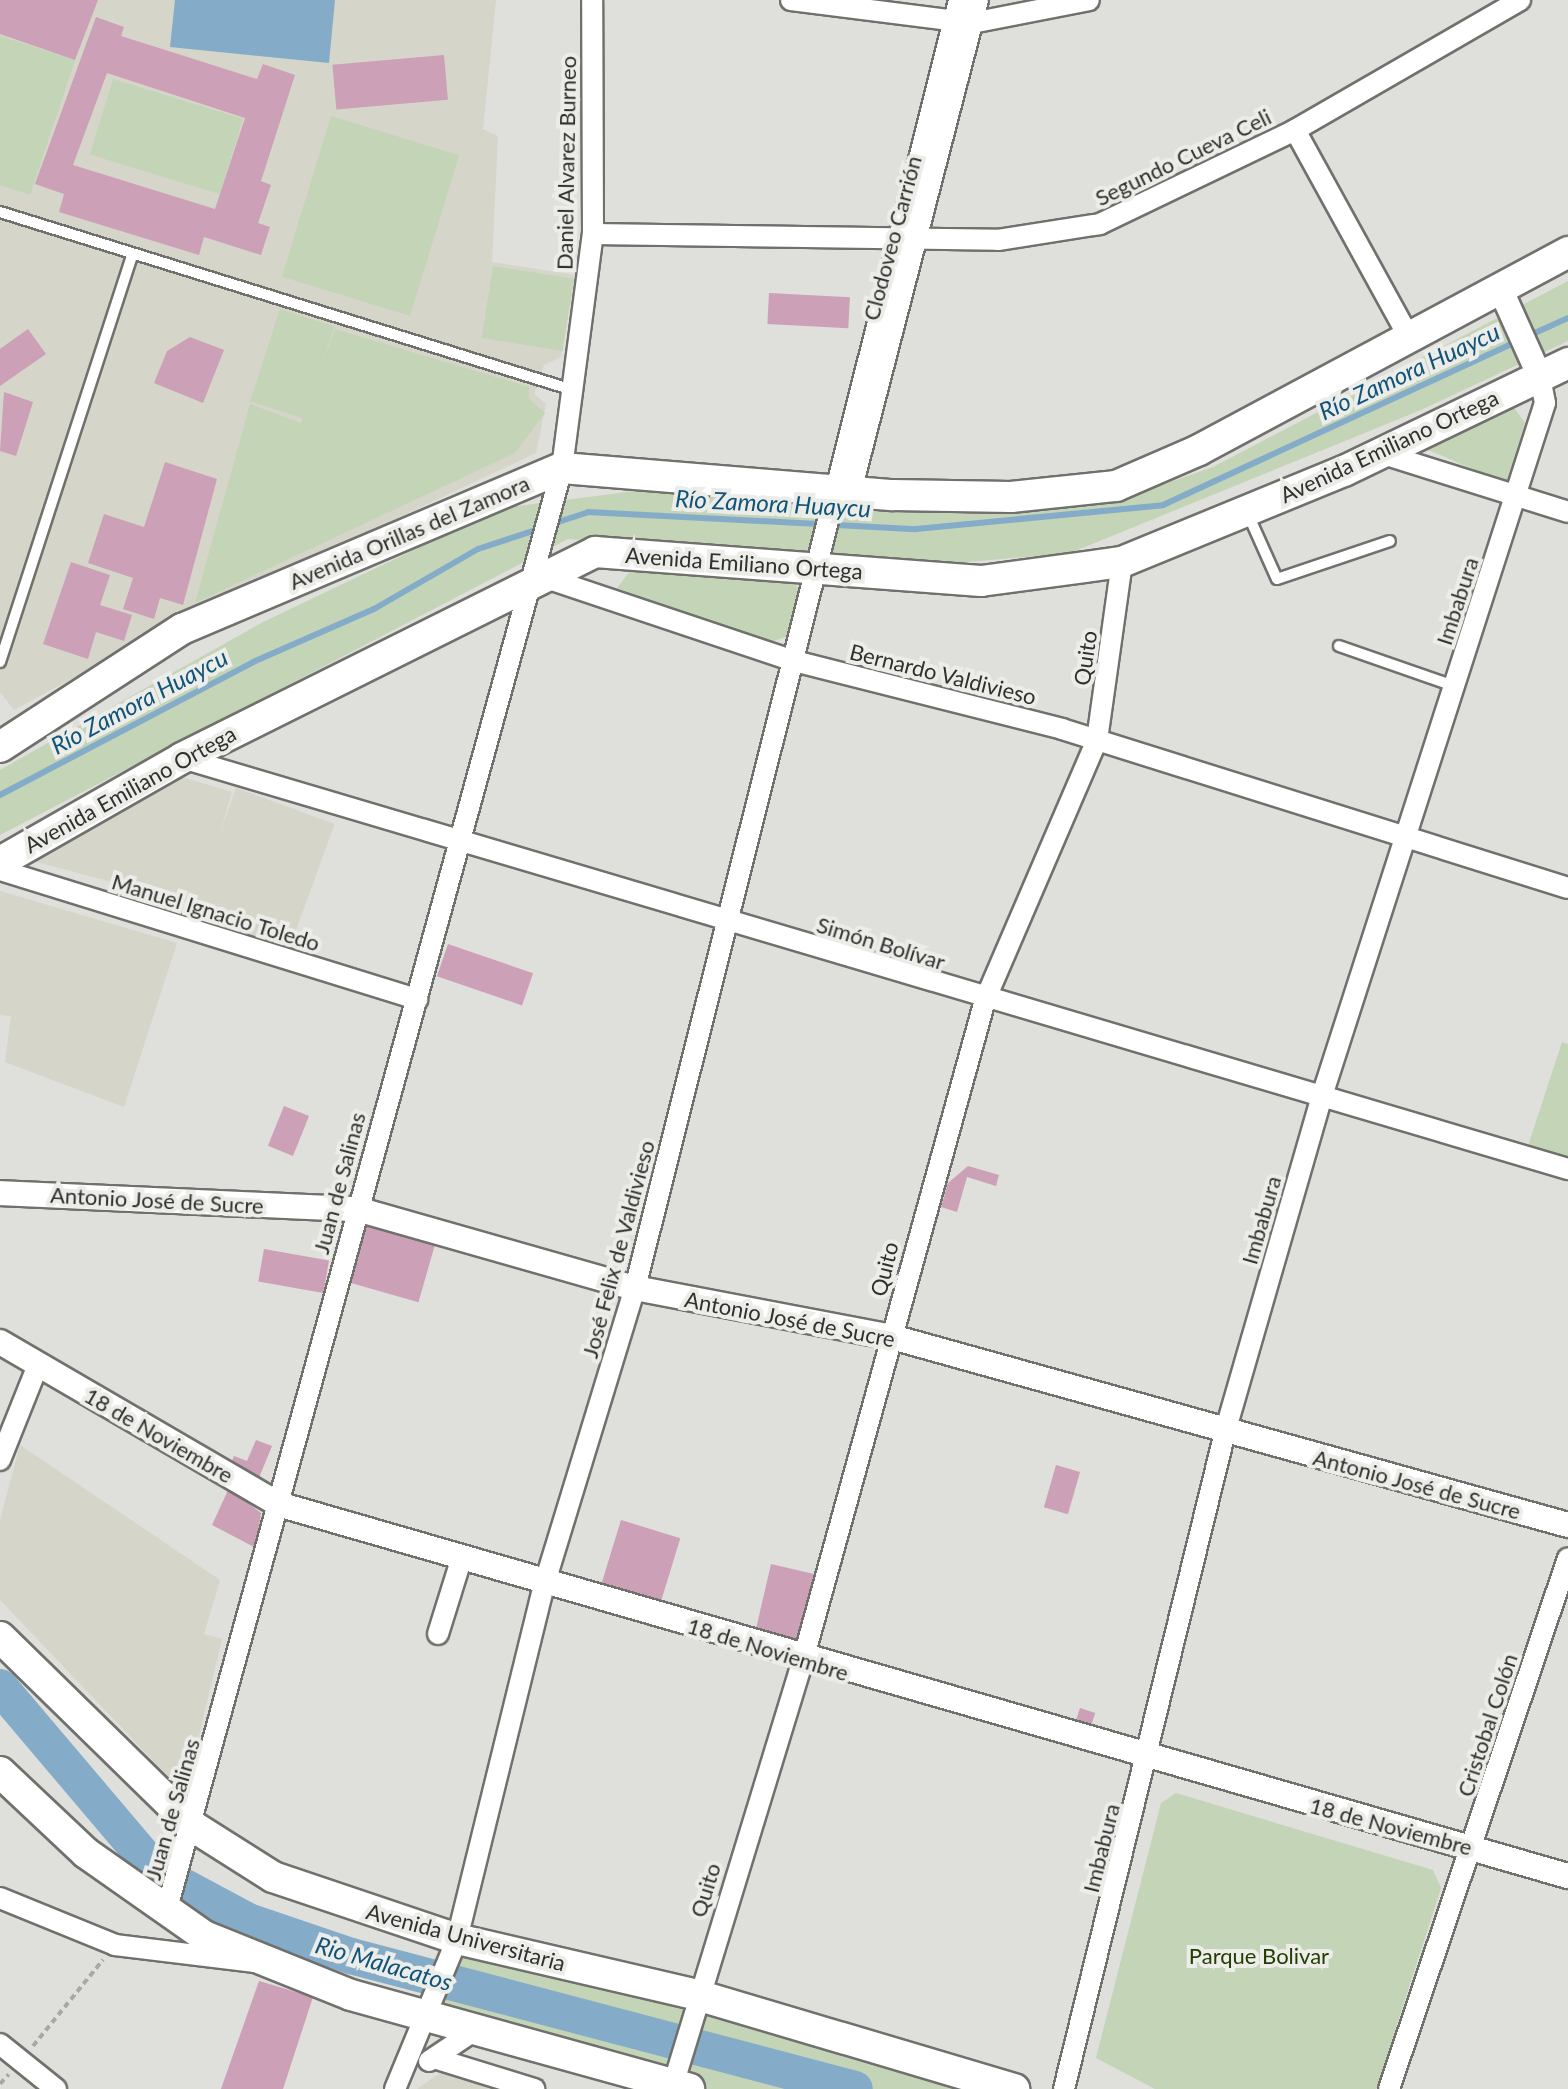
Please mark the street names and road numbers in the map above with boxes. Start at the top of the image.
street label: Daniel Alvarez Burneo [551,55,581,271]
street label: Segundo Cueva Celi [1091,103,1275,211]
street label: Clodoveo Carrión [857,153,927,323]
street label: Avenida Emiliano Ortega [1276,384,1502,508]
street label: Avenida Orillas del Zamora [285,469,533,595]
street label: Avenida Emiliano Ortega [624,542,864,584]
street label: Imbabura [1430,554,1484,648]
street label: Quito [1068,629,1102,687]
street label: Bernardo Valdivieso [847,638,1039,710]
street label: Avenida Emiliano Ortega [20,720,240,858]
street label: Manuel Ignacio Toledo [109,868,323,956]
street label: Simón Bolívar [814,911,948,975]
street label: Juan de Salinas [307,1109,371,1257]
street label: José Felix de Valdivieso [576,1137,660,1361]
street label: Imbabura [1236,1173,1286,1267]
street label: Antonio José de Sucre [49,1181,265,1219]
street label: Quito [865,1239,903,1299]
street label: Antonio José de Sucre [682,1286,898,1352]
street label: 18 de Noviembre [80,1382,238,1488]
street label: Antonio José de Sucre [1310,1444,1524,1524]
street label: 18 de Noviembre [684,1612,852,1686]
street label: Cristobal Colón [1451,1650,1523,1800]
street label: Juan de Salinas [139,1735,205,1883]
street label: 18 de Noviembre [1307,1792,1475,1860]
street label: Imbabura [1077,1801,1125,1895]
street label: Quito [684,1860,726,1920]
street label: Avenida Universitaria [364,1898,568,1976]

